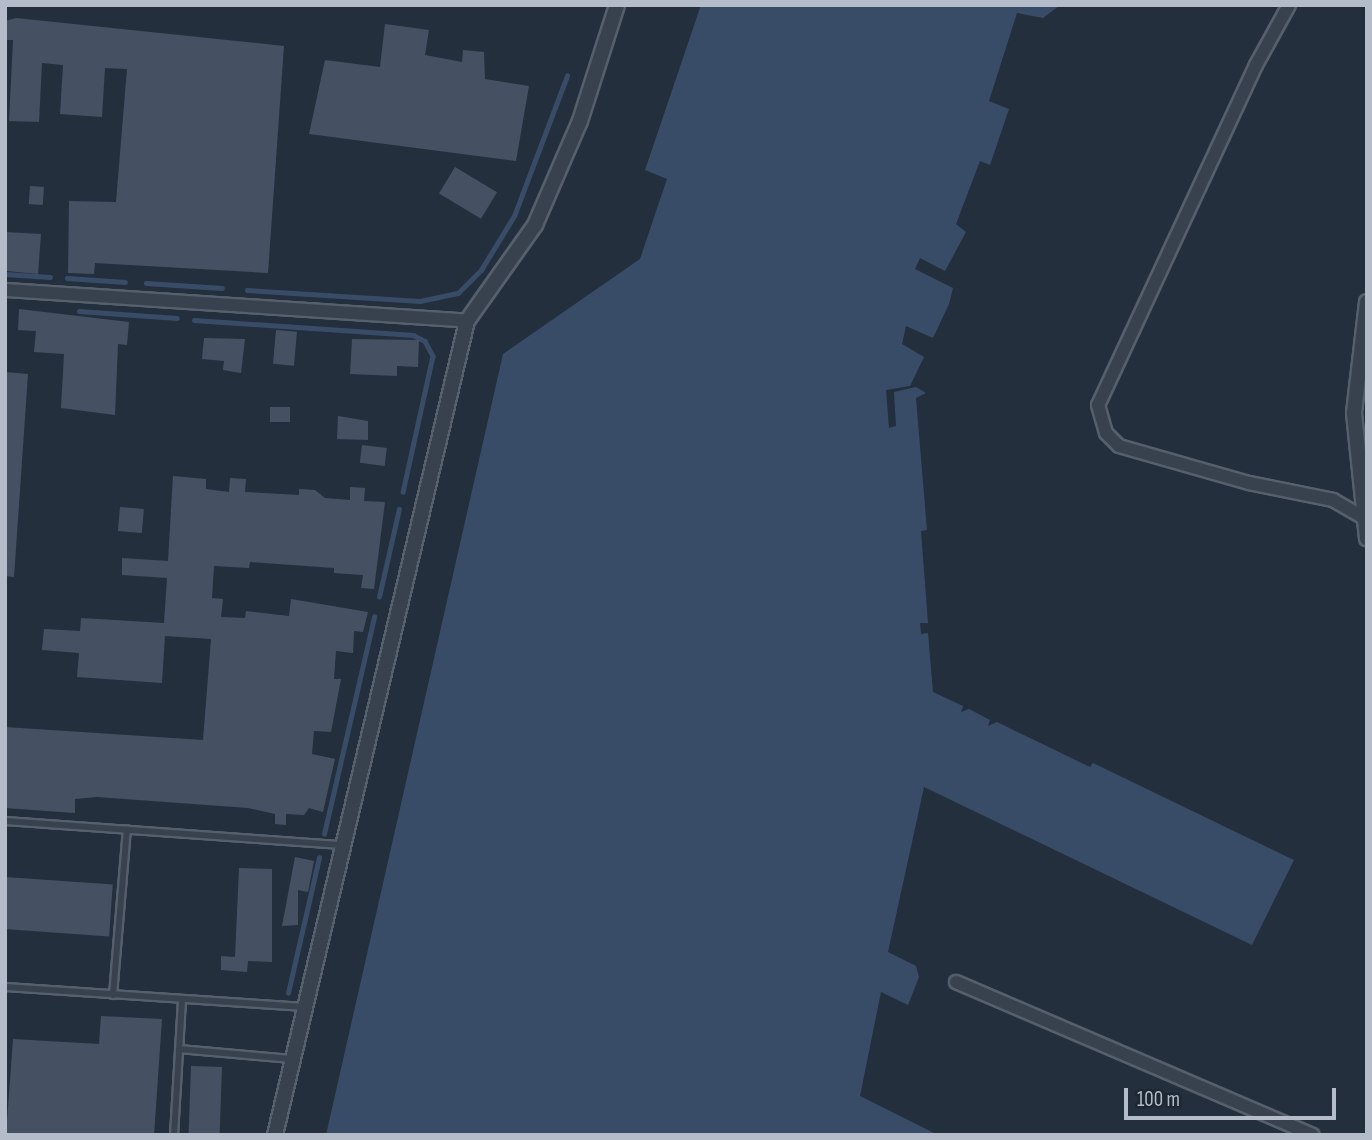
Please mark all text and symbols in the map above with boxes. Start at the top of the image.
scale bar [1127,1074,1339,1118]
text: 100 m [1137,1087,1180,1112]

